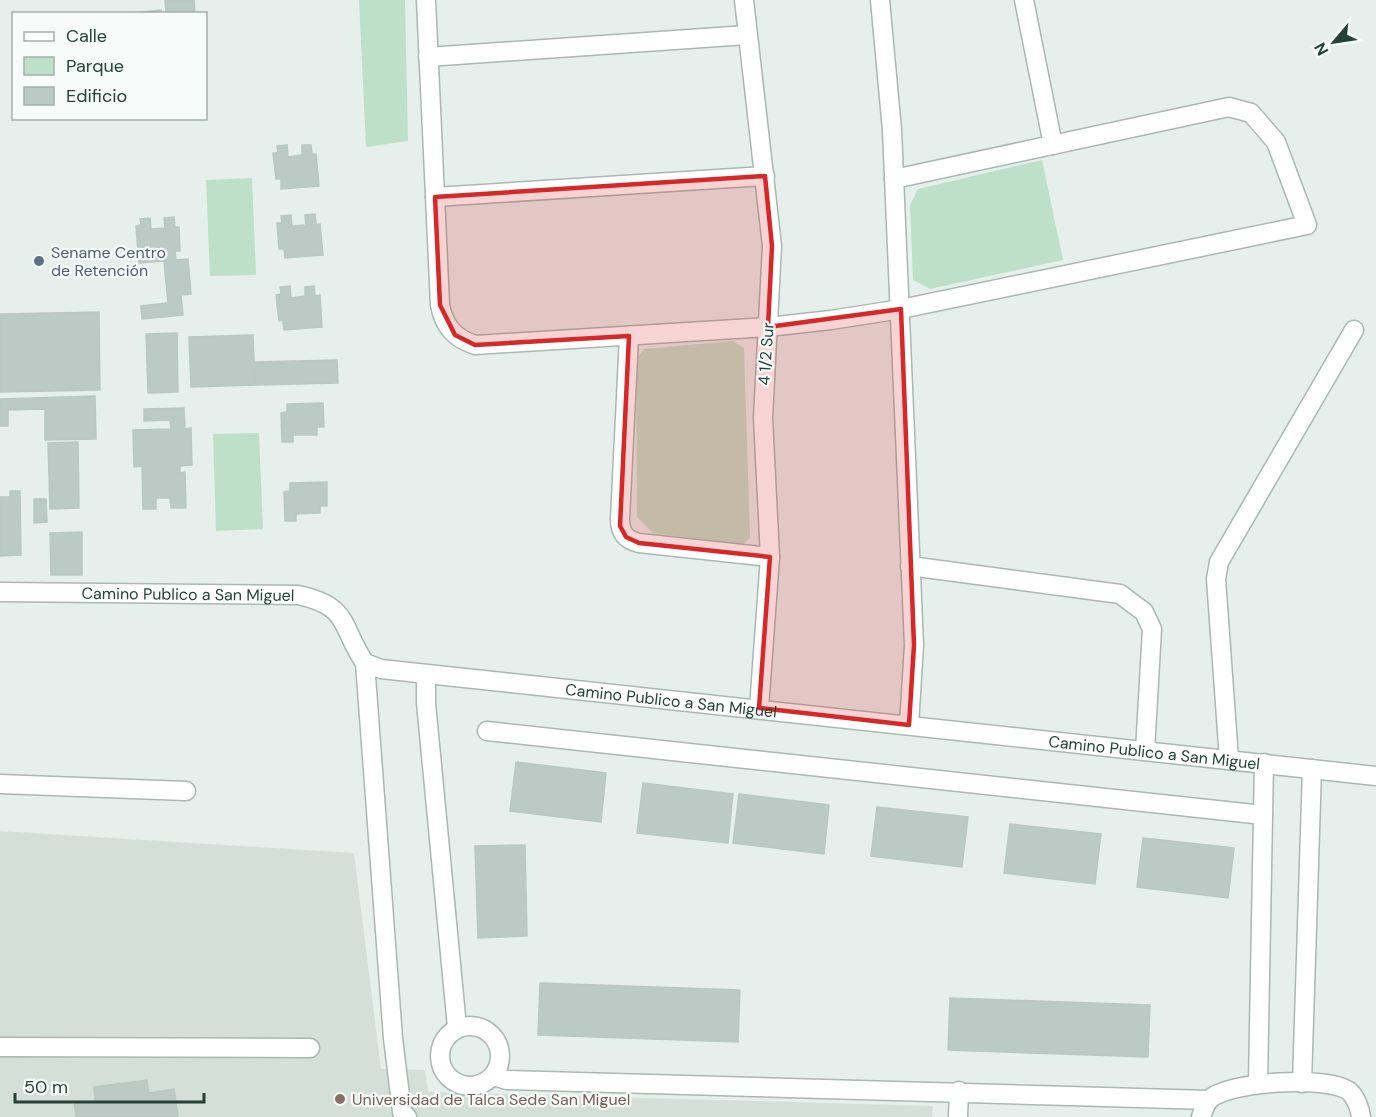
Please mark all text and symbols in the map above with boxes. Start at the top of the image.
legend [12,12,207,120]
north arrow [1304,12,1364,72]
text: Calle [66,24,107,48]
text: N [1309,39,1333,59]
text: Parque [66,54,124,78]
text: Edificio [66,84,127,108]
place label: Sename Centro de Retención [51,242,166,281]
marker: Sename Centro de Retención [32,254,46,268]
street label: 4 1/2 Sur [753,322,779,386]
street label: Camino Publico a San Miguel [82,582,294,605]
street label: Camino Publico a San Miguel [564,678,778,722]
street label: Camino Publico a San Miguel [1048,730,1261,774]
scale bar [15,1066,204,1104]
text: 50 m [24,1075,68,1099]
place label: Universidad de Talca Sede San Miguel [352,1089,630,1110]
marker: Universidad de Talca Sede San Miguel [333,1092,347,1106]

